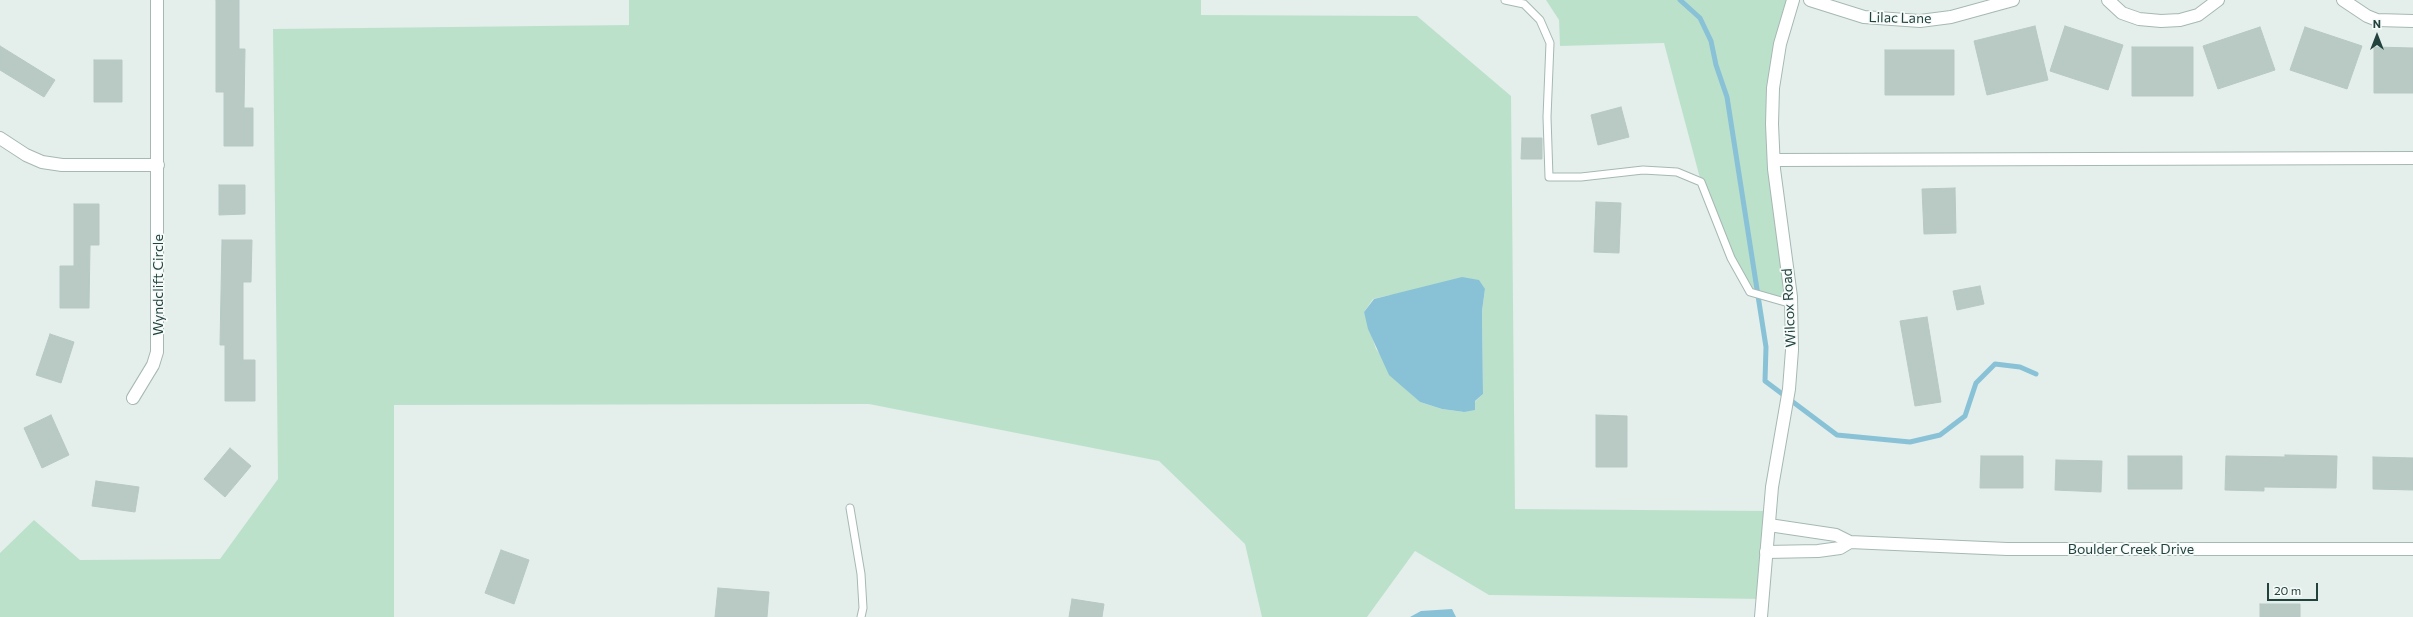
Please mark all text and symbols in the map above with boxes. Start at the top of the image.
street label: Lilac Lane [1868,9,1932,27]
north arrow [2357,16,2397,56]
text: N [2373,17,2381,30]
street label: Wyndclift Circle [150,234,166,336]
street label: Wilcox Road [1779,268,1799,348]
street label: Boulder Creek Drive [2068,541,2194,557]
scale bar [2269,575,2320,601]
text: 20 m [2274,583,2301,597]

